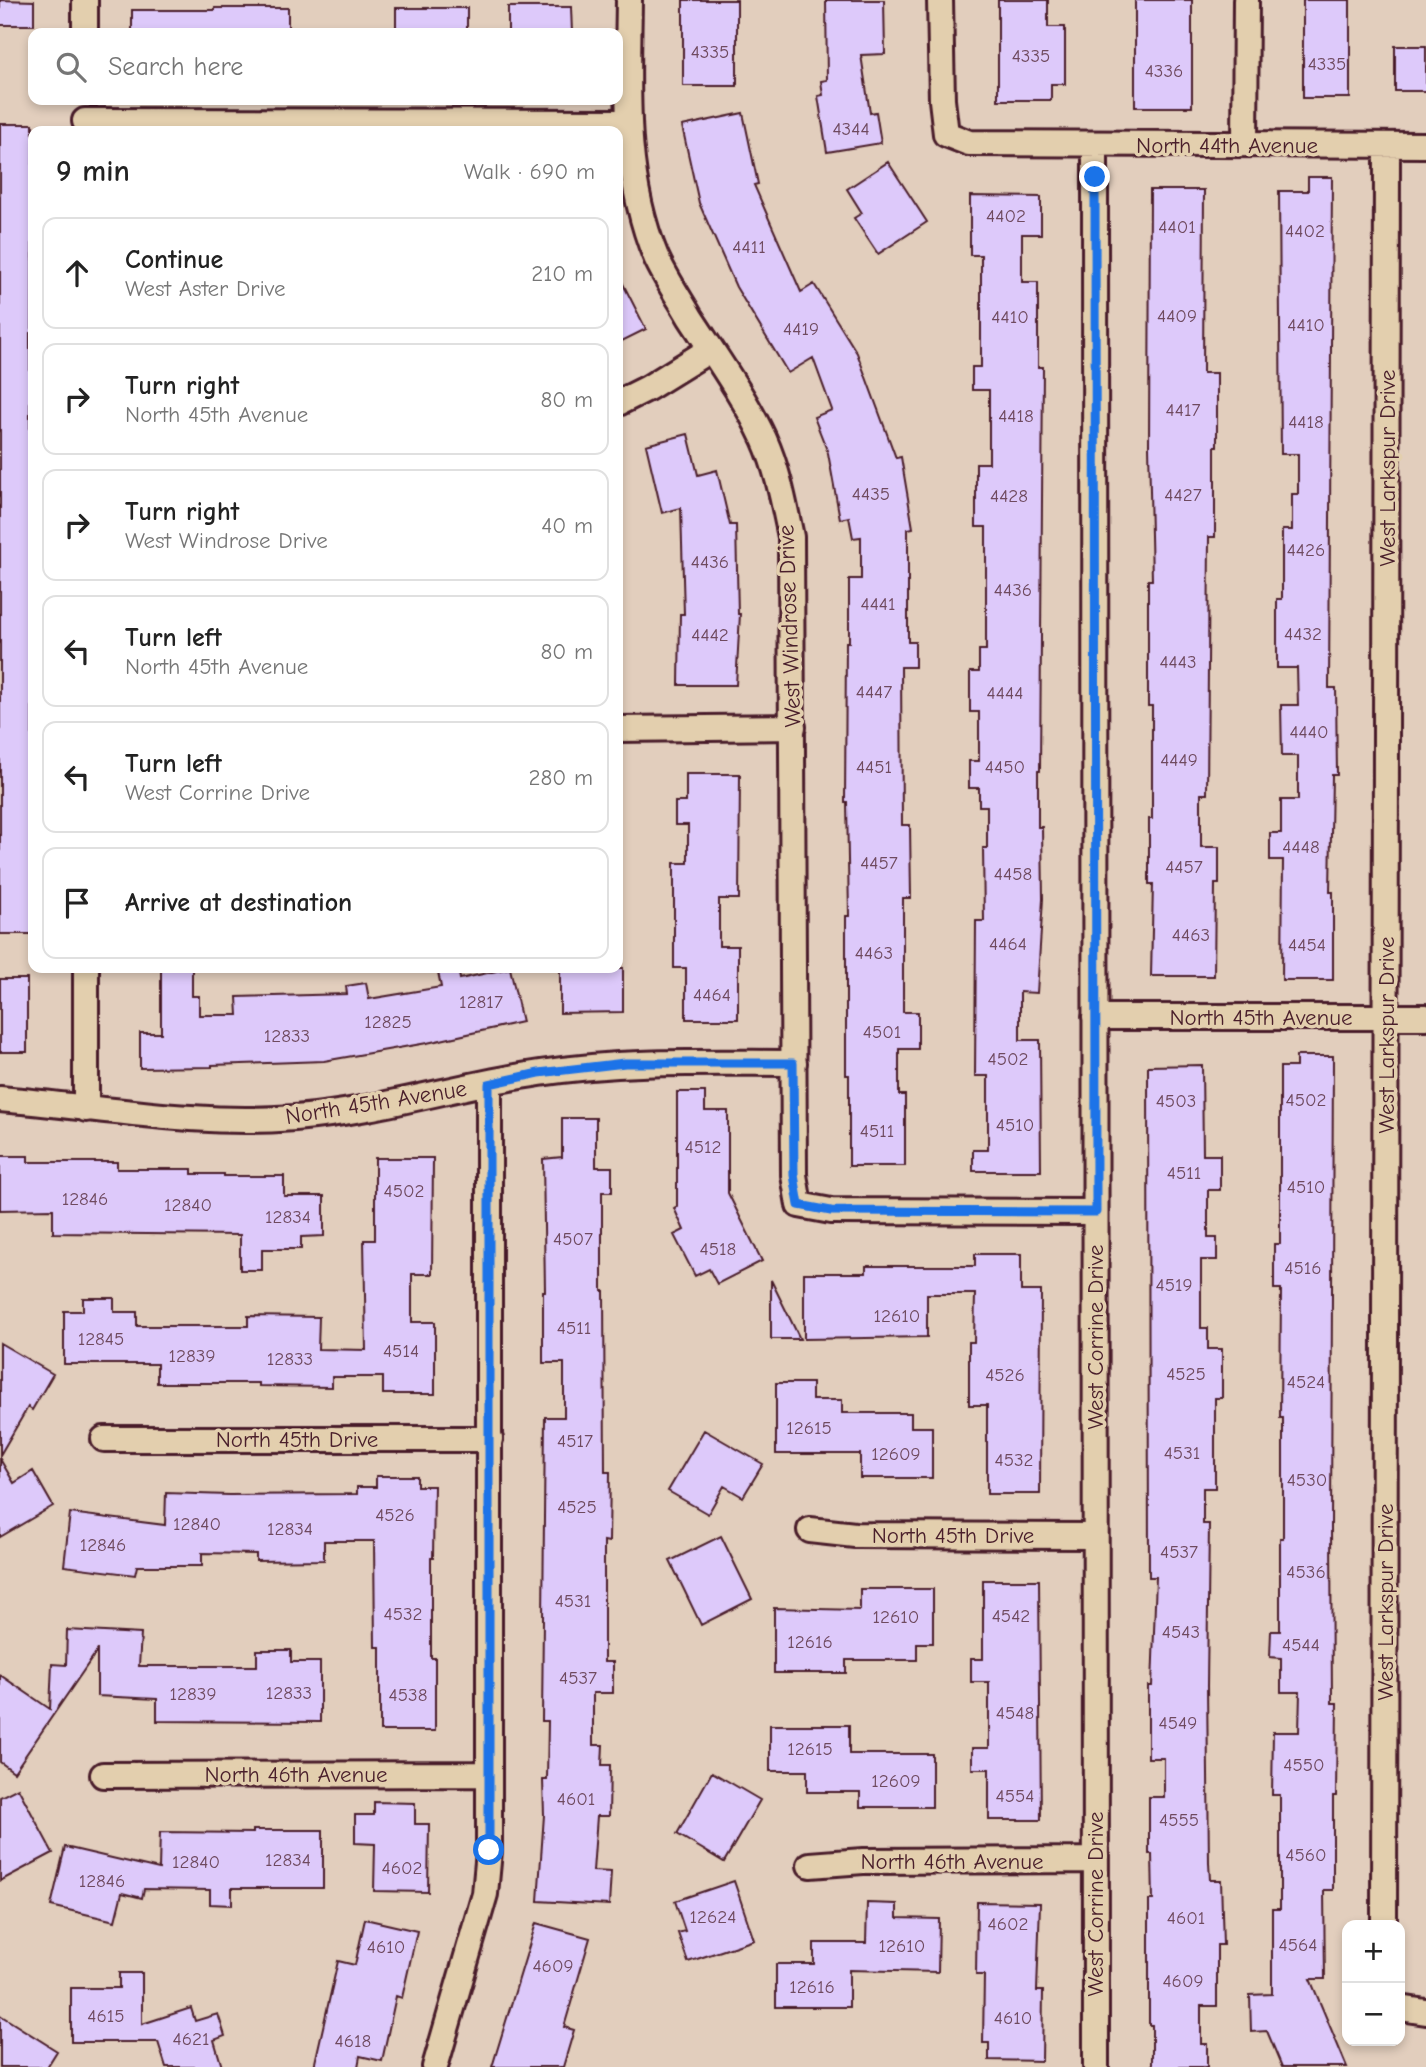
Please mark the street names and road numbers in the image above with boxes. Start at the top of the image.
street label: North 44th Avenue [1136,132,1318,159]
street label: West Larkspur Drive [1374,370,1401,566]
street label: West Windrose Drive [772,524,807,728]
street label: West Larkspur Drive [1373,937,1400,1133]
street label: North 45th Avenue [1169,1004,1353,1031]
street label: North 45th Avenue [283,1075,469,1130]
street label: West Corrine Drive [1082,1245,1109,1429]
street label: North 45th Drive [216,1426,378,1453]
street label: West Larkspur Drive [1372,1504,1399,1700]
street label: North 45th Drive [872,1522,1034,1549]
street label: North 46th Avenue [204,1761,388,1788]
street label: West Corrine Drive [1082,1812,1109,1996]
street label: North 46th Avenue [860,1848,1044,1875]

